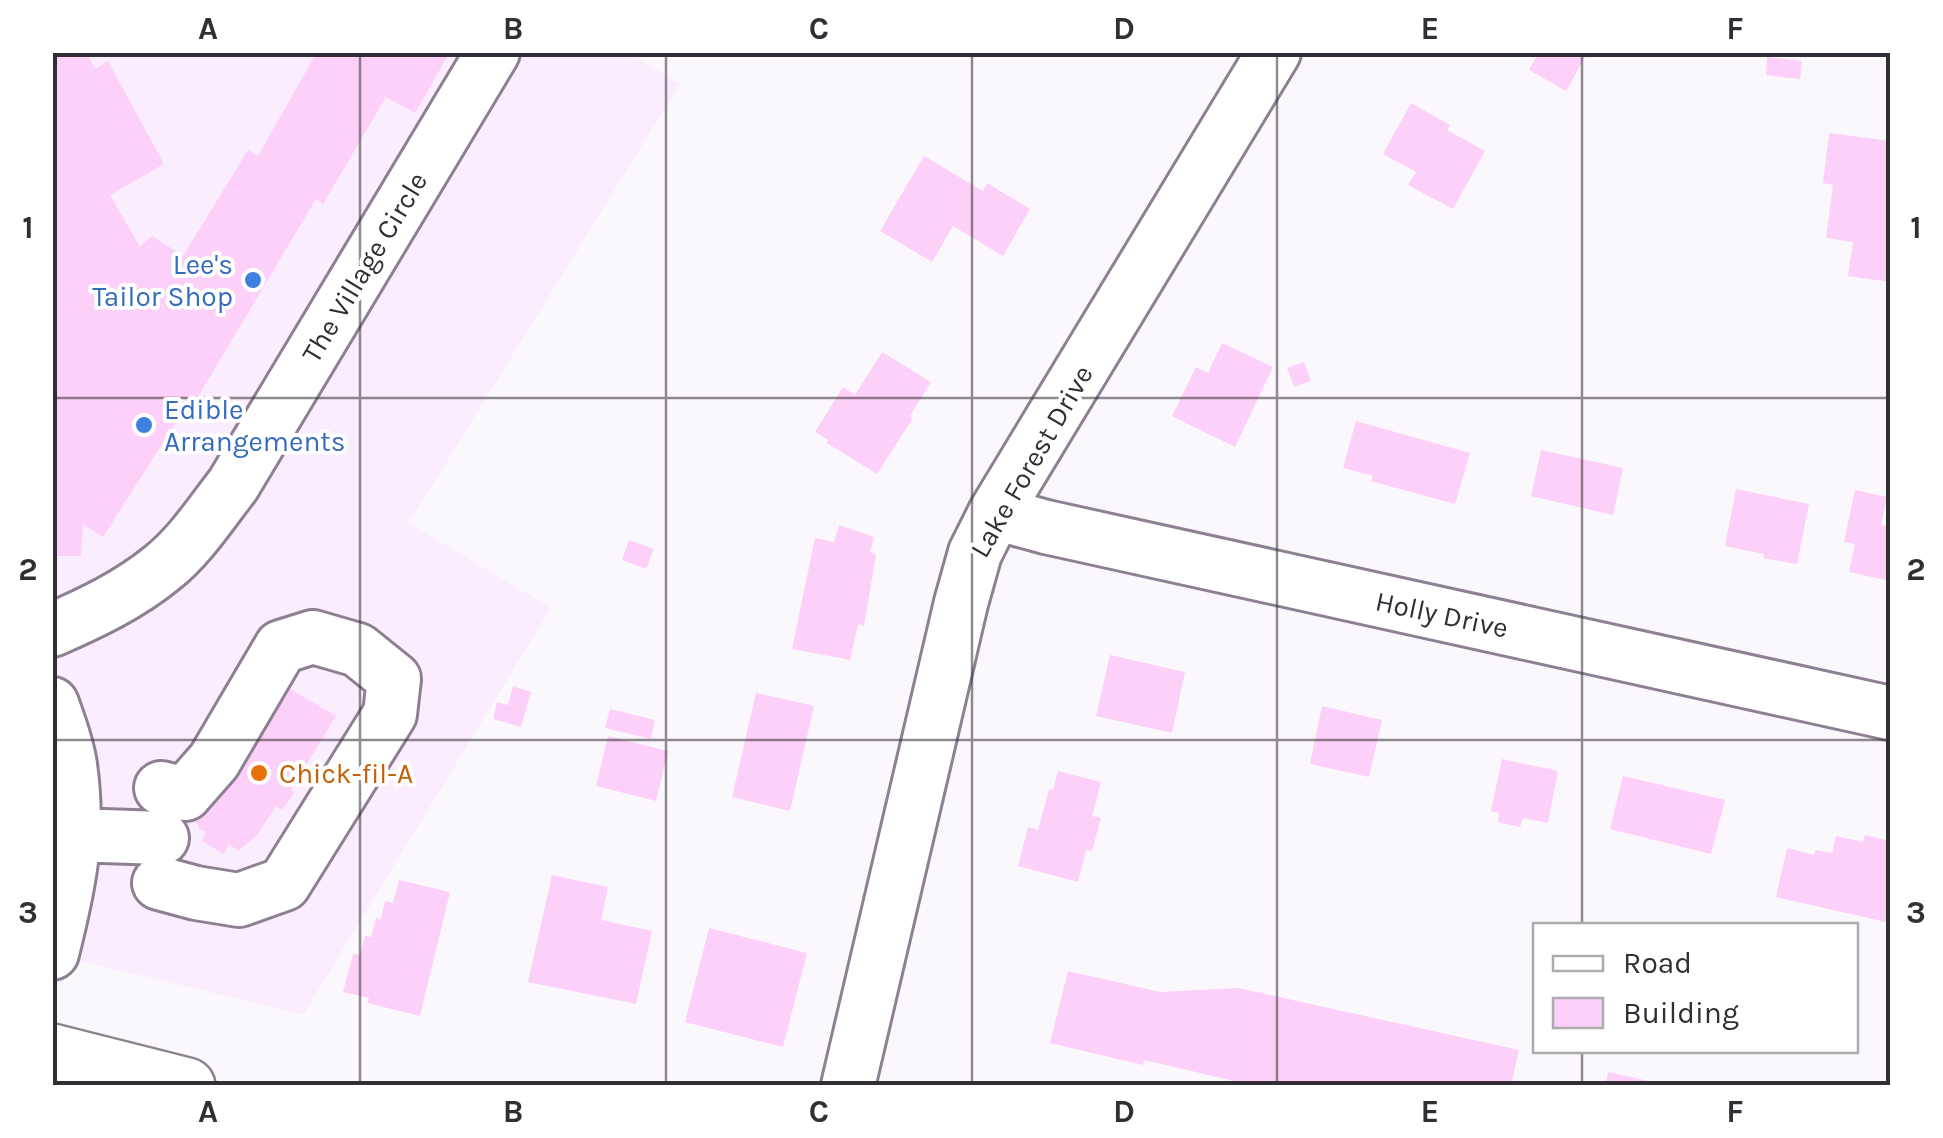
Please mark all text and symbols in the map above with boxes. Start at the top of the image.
text: A [198,10,218,47]
text: B [503,10,523,47]
text: C [809,10,829,47]
text: D [1113,10,1135,47]
text: E [1421,10,1439,47]
text: F [1726,10,1744,47]
street label: The Village Circle [295,166,434,368]
text: 1 [22,209,34,246]
text: 1 [1910,209,1922,246]
place label: Lee's Tailor Shop [92,248,233,313]
marker: Lee's Tailor Shop [242,269,264,291]
street label: Lake Forest Drive [963,359,1100,563]
place label: Edible Arrangements [164,393,346,458]
marker: Edible Arrangements [133,414,155,436]
text: 2 [18,551,38,588]
text: 2 [1906,551,1926,588]
street label: Holly Drive [1373,584,1511,645]
place label: Chick-fil-A [279,757,413,790]
marker: Chick-fil-A [248,762,270,784]
text: 3 [18,894,38,931]
text: 3 [1906,894,1926,931]
legend [1533,923,1858,1053]
text: Road [1623,945,1692,981]
text: Building [1623,995,1739,1031]
text: A [198,1093,218,1130]
text: B [503,1093,523,1130]
text: C [809,1093,829,1130]
text: D [1113,1093,1135,1130]
text: E [1421,1093,1439,1130]
text: F [1726,1093,1744,1130]

